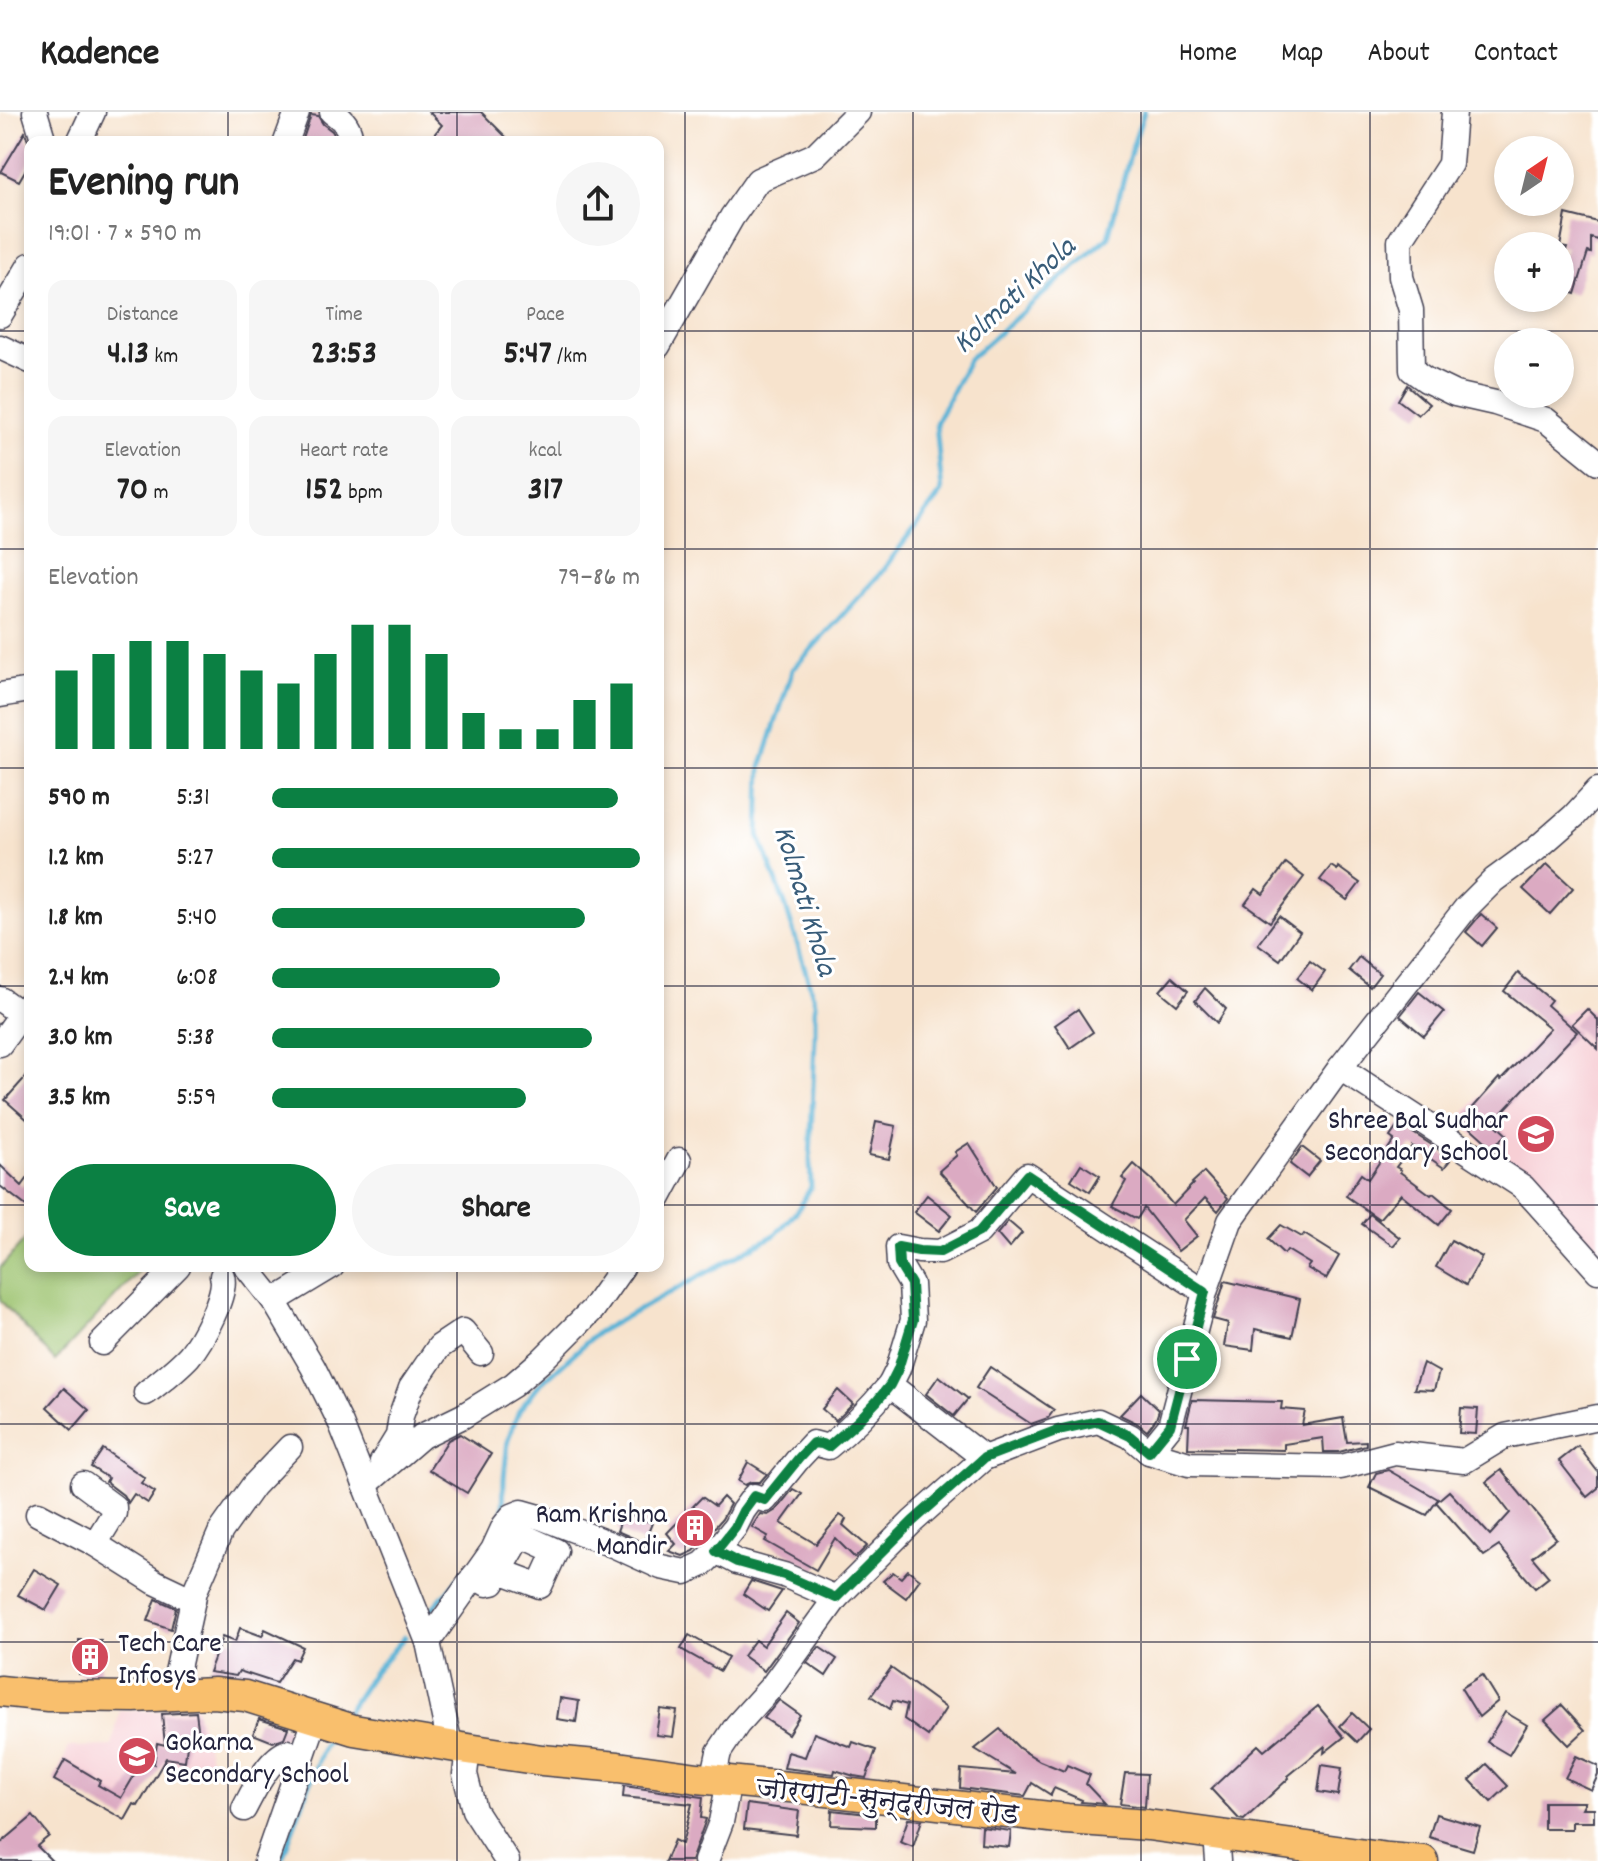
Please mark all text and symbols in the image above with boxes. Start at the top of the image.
text: Kadence [40,28,159,83]
text: Home [1179,35,1237,75]
text: Map [1281,35,1323,75]
text: About [1367,35,1430,75]
text: Contact [1474,35,1558,75]
north arrow [1494,136,1574,216]
map controls [1494,136,1574,408]
text: Evening run [48,154,239,217]
button: share [556,162,640,246]
text: 19:01 · 7 × 590 m [48,216,202,253]
water label: Kolmati Khola [945,228,1089,366]
button: + [1494,232,1574,312]
text: Distance [107,300,179,331]
text: Time [325,300,363,331]
text: Pace [526,300,565,331]
button: − [1494,328,1574,408]
text: 4.13 [107,331,149,380]
text: 23:53 [311,331,377,380]
text: 5:47 [503,331,552,380]
text: km [149,342,178,373]
text: /km [552,342,587,373]
text: Elevation [104,436,181,467]
text: Heart rate [300,436,388,467]
text: kcal [529,436,562,467]
text: 70 [117,467,148,516]
text: 152 [305,467,343,516]
text: 317 [528,467,563,516]
text: m [148,478,169,509]
text: bpm [343,478,383,509]
text: Elevation [48,560,138,597]
text: 79–86 m [558,560,640,597]
text: 590 m [48,780,110,817]
text: 5:31 [176,780,210,817]
water label: Kolmati Khola [760,821,846,983]
text: 1.2 km [48,840,104,877]
text: 5:27 [176,840,214,877]
text: 1.8 km [48,900,103,937]
text: 5:40 [176,900,217,937]
text: 2.4 km [48,960,109,997]
text: 6:08 [176,960,218,997]
text: 3.0 km [48,1020,113,1057]
text: 5:38 [176,1020,214,1057]
text: 3.5 km [48,1080,110,1117]
text: 5:59 [176,1080,216,1117]
place label: Shree Bal Sudhar Secondary School [1324,1103,1509,1175]
school or university icon: Shree Bal Sudhar Secondary School [1515,1113,1557,1155]
button: Save [48,1164,336,1256]
button: Share [352,1164,640,1256]
pin [1153,1325,1221,1393]
icon: arrive [1165,1337,1209,1381]
place label: Ram Krishna Mandir [535,1497,668,1569]
building icon: Ram Krishna Mandir [674,1507,716,1549]
place label: Tech Care Infosys [118,1626,222,1698]
building icon: Tech Care Infosys [69,1636,111,1678]
place label: Gokarna Secondary School [165,1725,349,1797]
school or university icon: Gokarna Secondary School [116,1735,158,1777]
street label: जोरपाटी-सुन्दरीजल रोड [754,1770,1021,1838]

